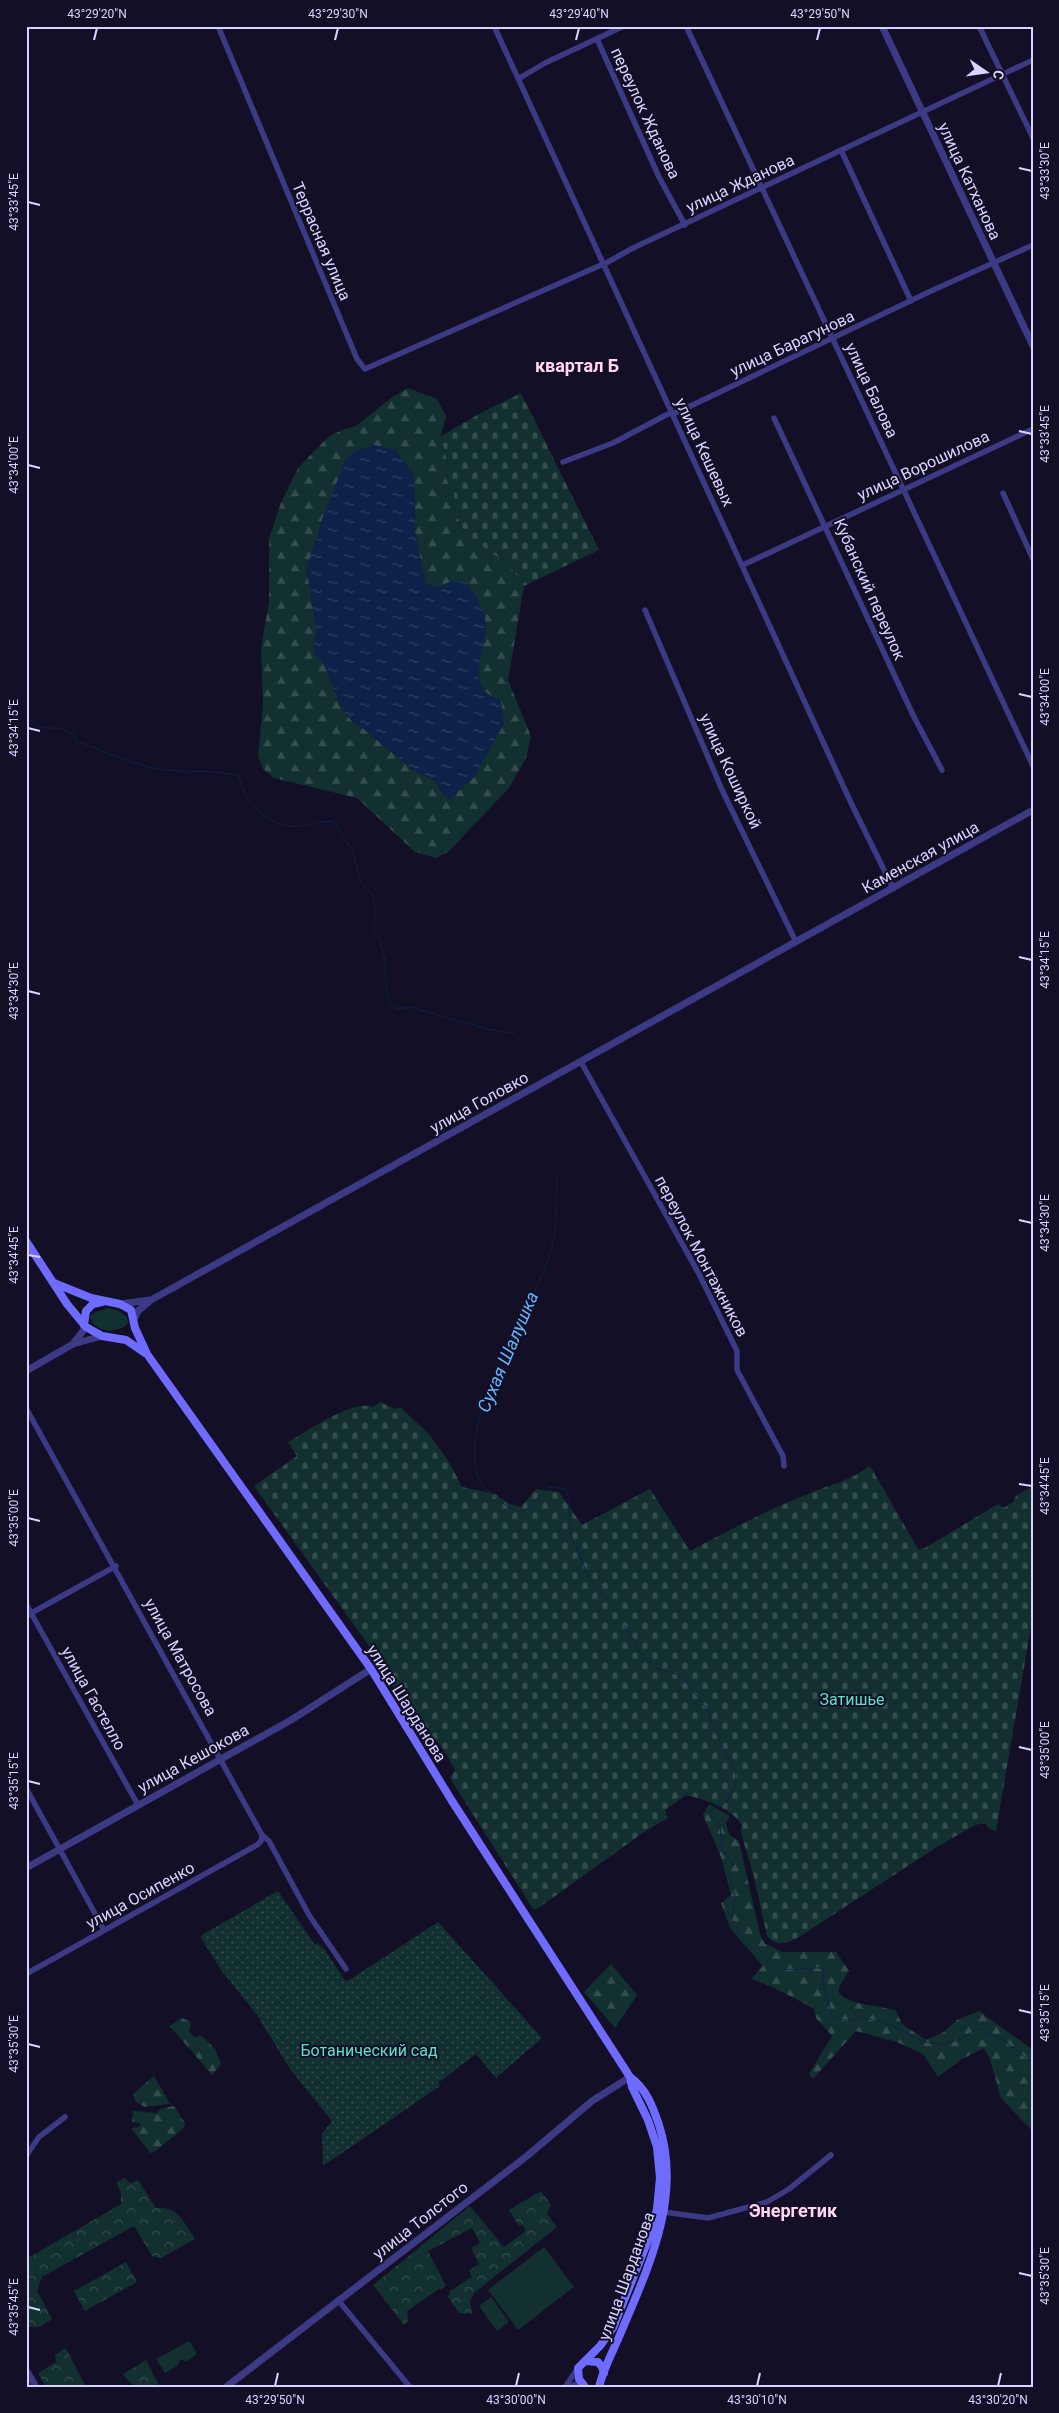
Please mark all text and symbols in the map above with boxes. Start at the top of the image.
text: 43°29'20"N [67,7,127,21]
text: 43°29'30"N [308,7,368,21]
text: 43°29'40"N [549,7,609,21]
text: 43°29'50"N [790,7,850,21]
street label: переулок Жданова [607,45,684,182]
north arrow [962,48,1012,98]
text: С [990,69,1007,81]
street label: улица Катханова [934,120,1005,243]
text: 43°33'30"E [1038,142,1052,200]
street label: улица Жданова [683,150,797,217]
text: 43°33'45"E [7,173,21,231]
street label: Террасная улица [288,179,355,303]
street label: улица Барагунова [727,306,857,381]
street label: улица Балова [841,340,902,441]
district label: квартал Б [535,355,619,376]
street label: улица Кешевых [671,395,738,509]
text: 43°33'45"E [1038,405,1052,463]
street label: улица Ворошилова [854,427,992,504]
text: 43°34'00"E [7,436,21,494]
street label: Кубанский переулок [830,515,910,663]
text: 43°34'00"E [1038,668,1052,726]
text: 43°34'15"E [7,699,21,757]
street label: улица Коширкой [696,711,766,832]
street label: Каменская улица [858,817,982,897]
text: 43°34'15"E [1038,931,1052,989]
text: 43°34'30"E [7,962,21,1020]
street label: улица Головко [427,1068,532,1137]
street label: переулок Монтажников [651,1173,752,1340]
text: 43°34'30"E [1038,1194,1052,1252]
text: 43°34'45"E [7,1226,21,1284]
water label: Сухая Шалушка [473,1288,542,1415]
text: 43°34'45"E [1038,1457,1052,1515]
text: 43°35'00"E [7,1489,21,1547]
street label: улица Матросова [140,1595,221,1719]
street label: улица Шарданова [363,1641,450,1766]
street label: улица Гастелло [57,1643,130,1753]
park label: Затишье [819,1690,885,1709]
street label: улица Кешокова [134,1720,252,1797]
text: 43°35'00"E [1038,1721,1052,1779]
text: 43°35'15"E [7,1752,21,1810]
street label: улица Осипенко [83,1858,198,1933]
text: 43°35'15"E [1038,1984,1052,2042]
text: 43°35'30"E [7,2015,21,2073]
park label: Ботанический сад [300,2041,438,2060]
street label: улица Толстого [369,2177,472,2263]
district label: Энергетик [749,2200,838,2221]
street label: улица Шарданова [594,2209,658,2343]
text: 43°35'30"E [1038,2247,1052,2305]
text: 43°35'45"E [7,2278,21,2336]
text: 43°29'50"N [245,2393,305,2407]
text: 43°30'00"N [486,2393,546,2407]
text: 43°30'10"N [727,2393,787,2407]
text: 43°30'20"N [968,2393,1028,2407]

